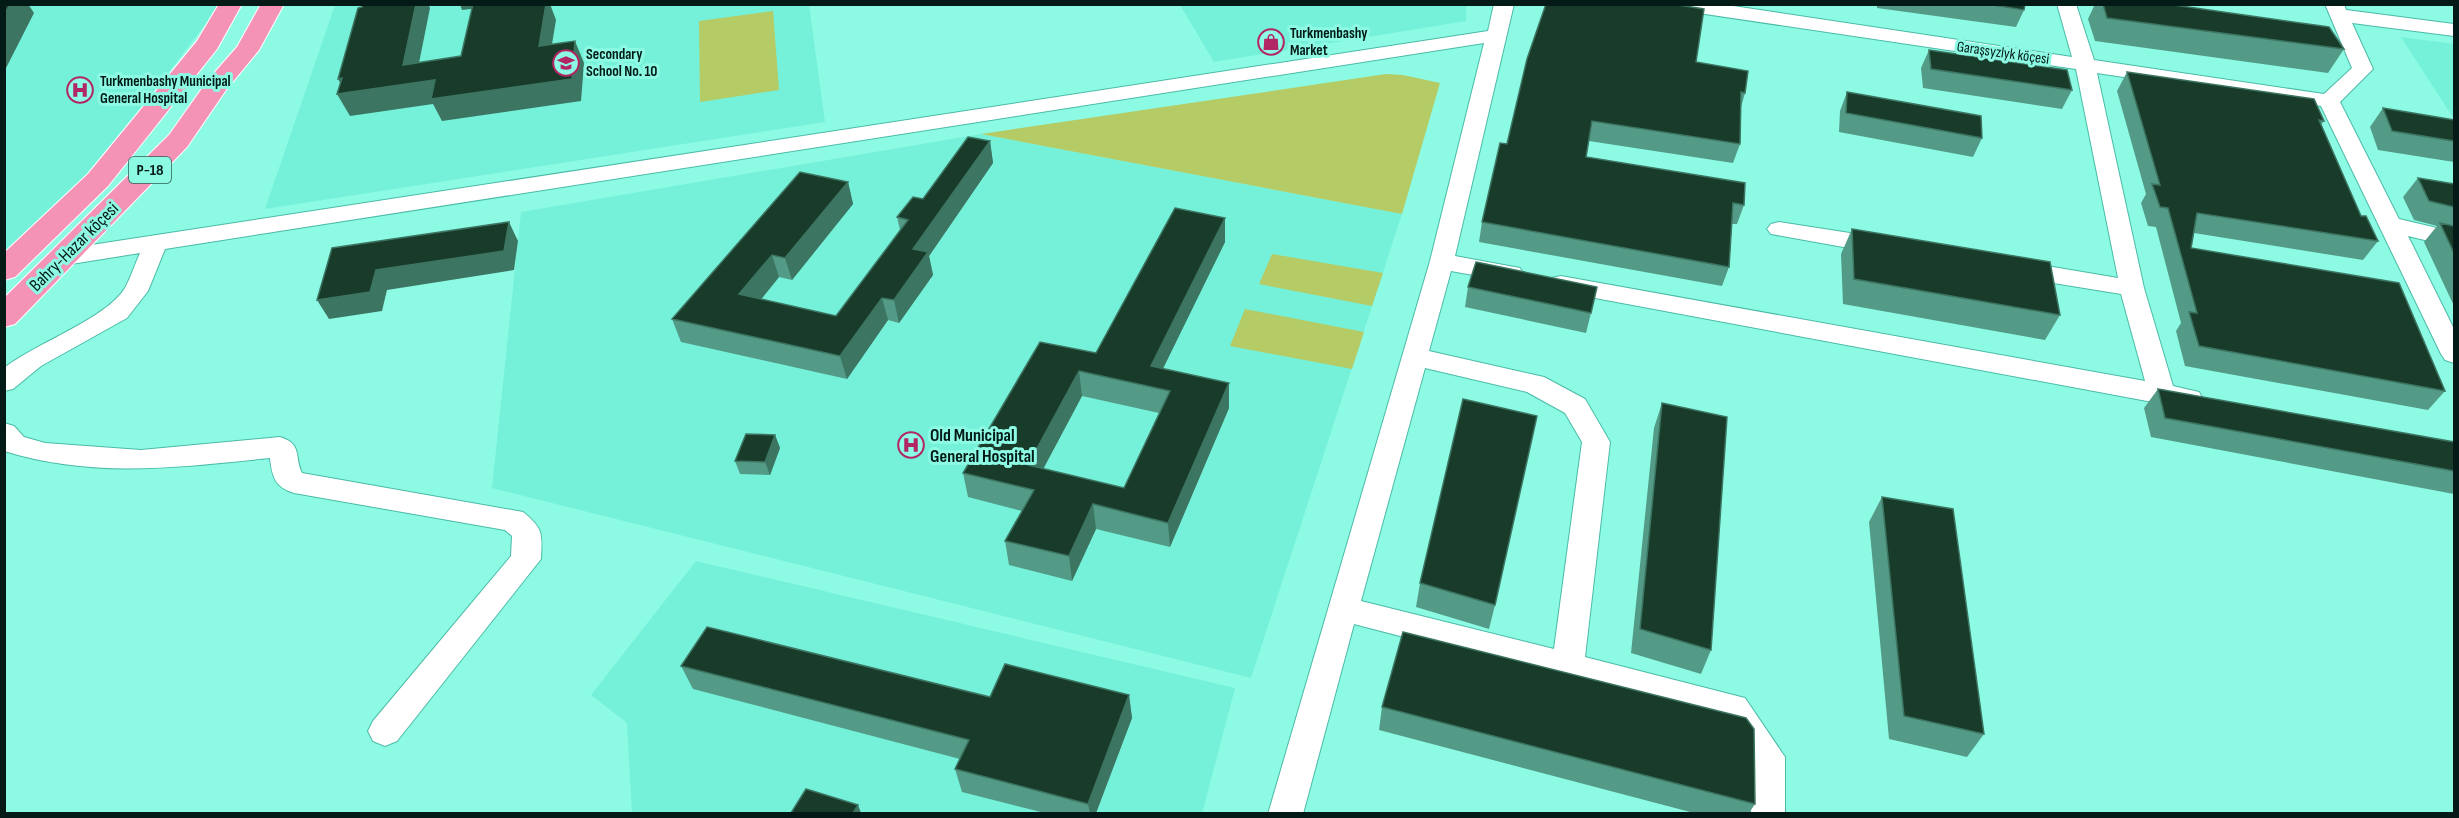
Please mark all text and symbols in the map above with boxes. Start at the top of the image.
place label: Turkmenbashy Market [1290,24,1368,60]
shop icon: Turkmenbashy Market [1256,27,1286,57]
street label: Garaşsyzlyk köçesi [1955,37,2051,69]
place label: Secondary School No. 10 [586,45,657,81]
school or university icon: Secondary School No. 10 [551,48,581,78]
place label: Turkmenbashy Municipal General Hospital [100,72,231,108]
hospital icon: Turkmenbashy Municipal General Hospital [65,75,95,105]
road number: P-18 [129,157,171,183]
street label: Bahry-Hazar köçesi [25,198,123,296]
place label: Old Municipal General Hospital [930,425,1035,467]
hospital icon: Old Municipal General Hospital [896,430,926,460]

